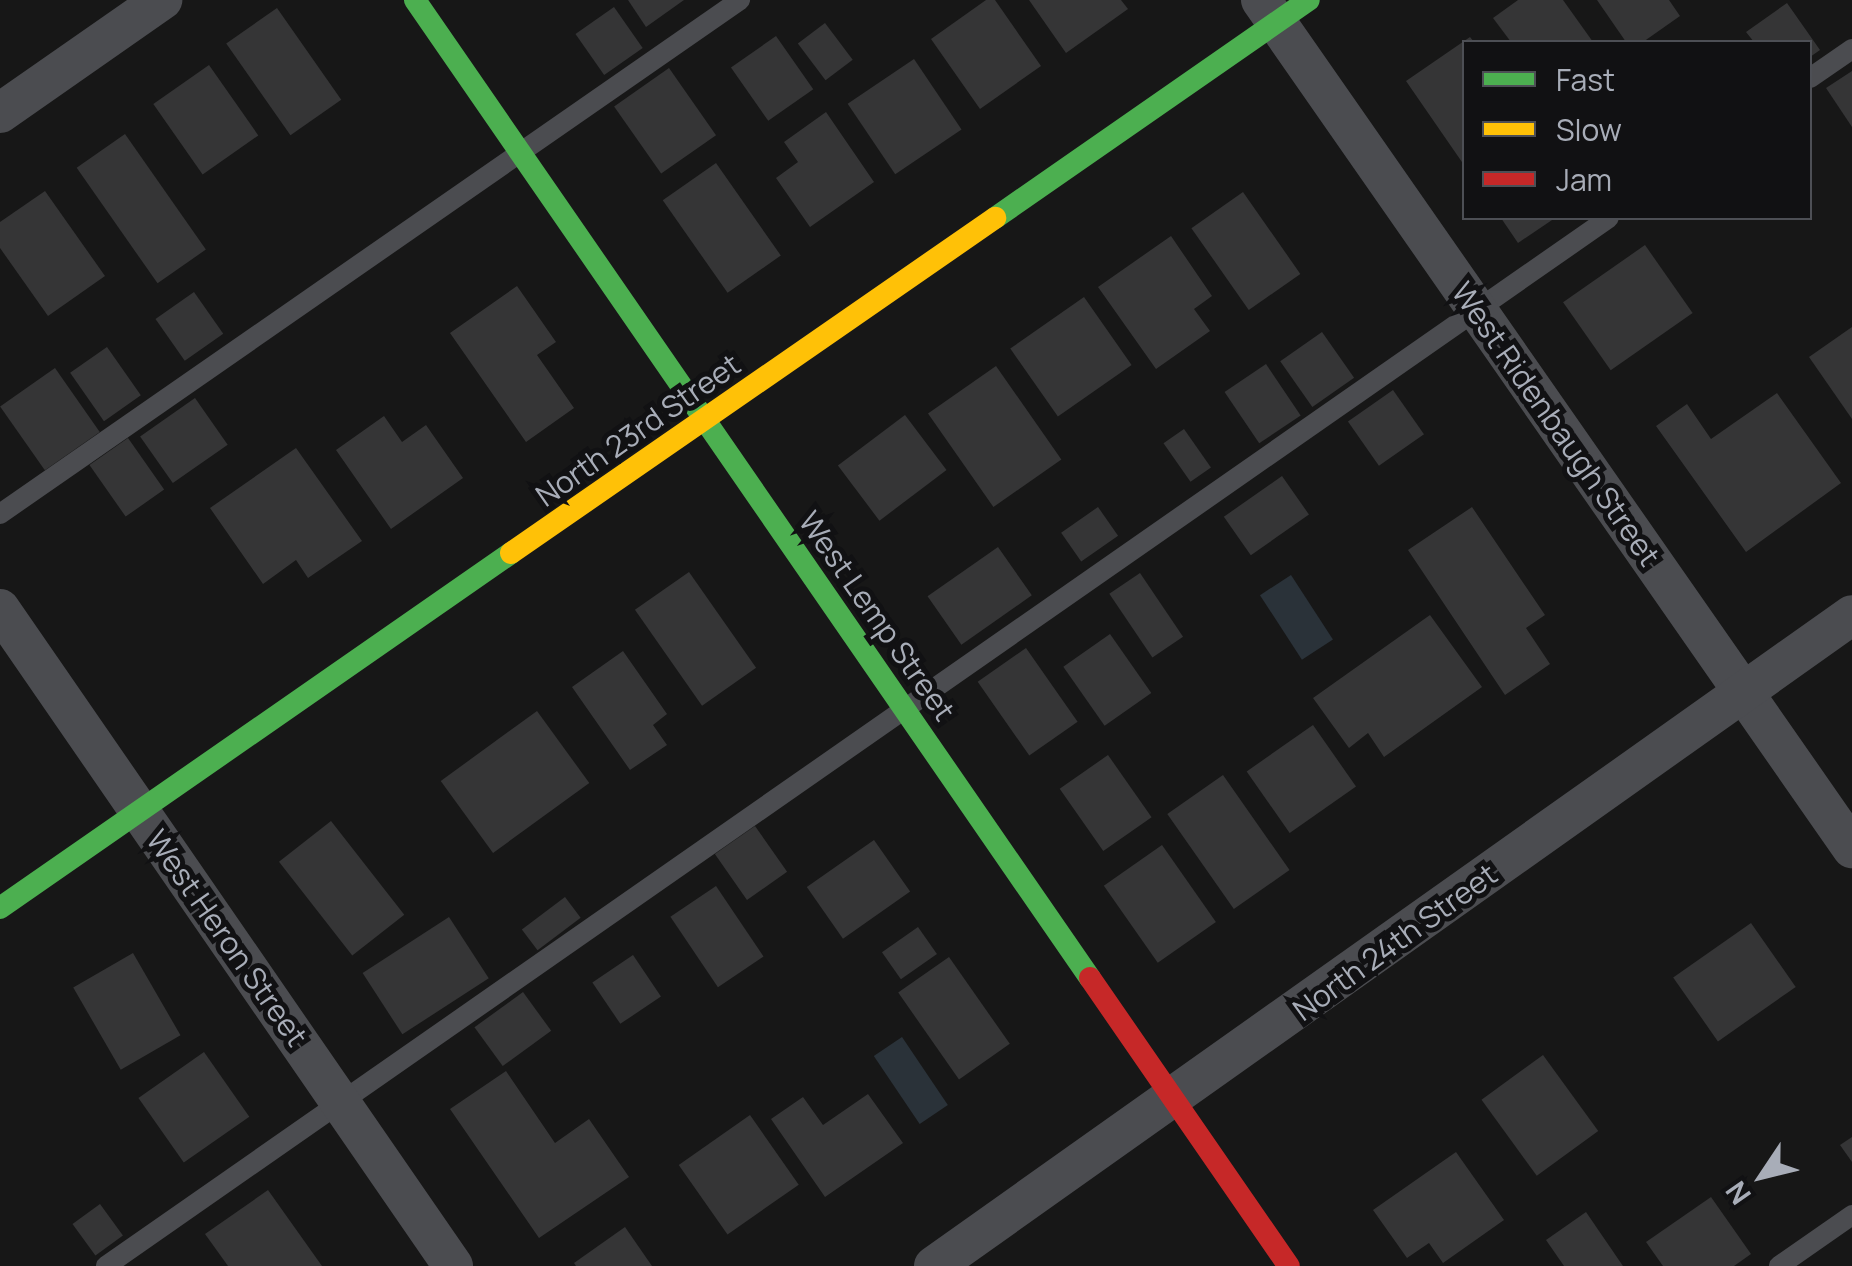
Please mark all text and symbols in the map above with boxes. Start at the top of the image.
legend [1462,40,1812,220]
text: Fast [1556,59,1615,100]
text: Slow [1556,109,1622,150]
text: Jam [1556,159,1612,200]
street label: West Ridenbaugh Street [1444,275,1668,573]
street label: North 23rd Street [529,346,747,514]
street label: West Lemp Street [791,504,963,728]
street label: West Heron Street [139,823,315,1053]
street label: North 24th Street [1286,856,1504,1028]
north arrow [1712,1126,1812,1226]
text: N [1716,1174,1759,1212]

